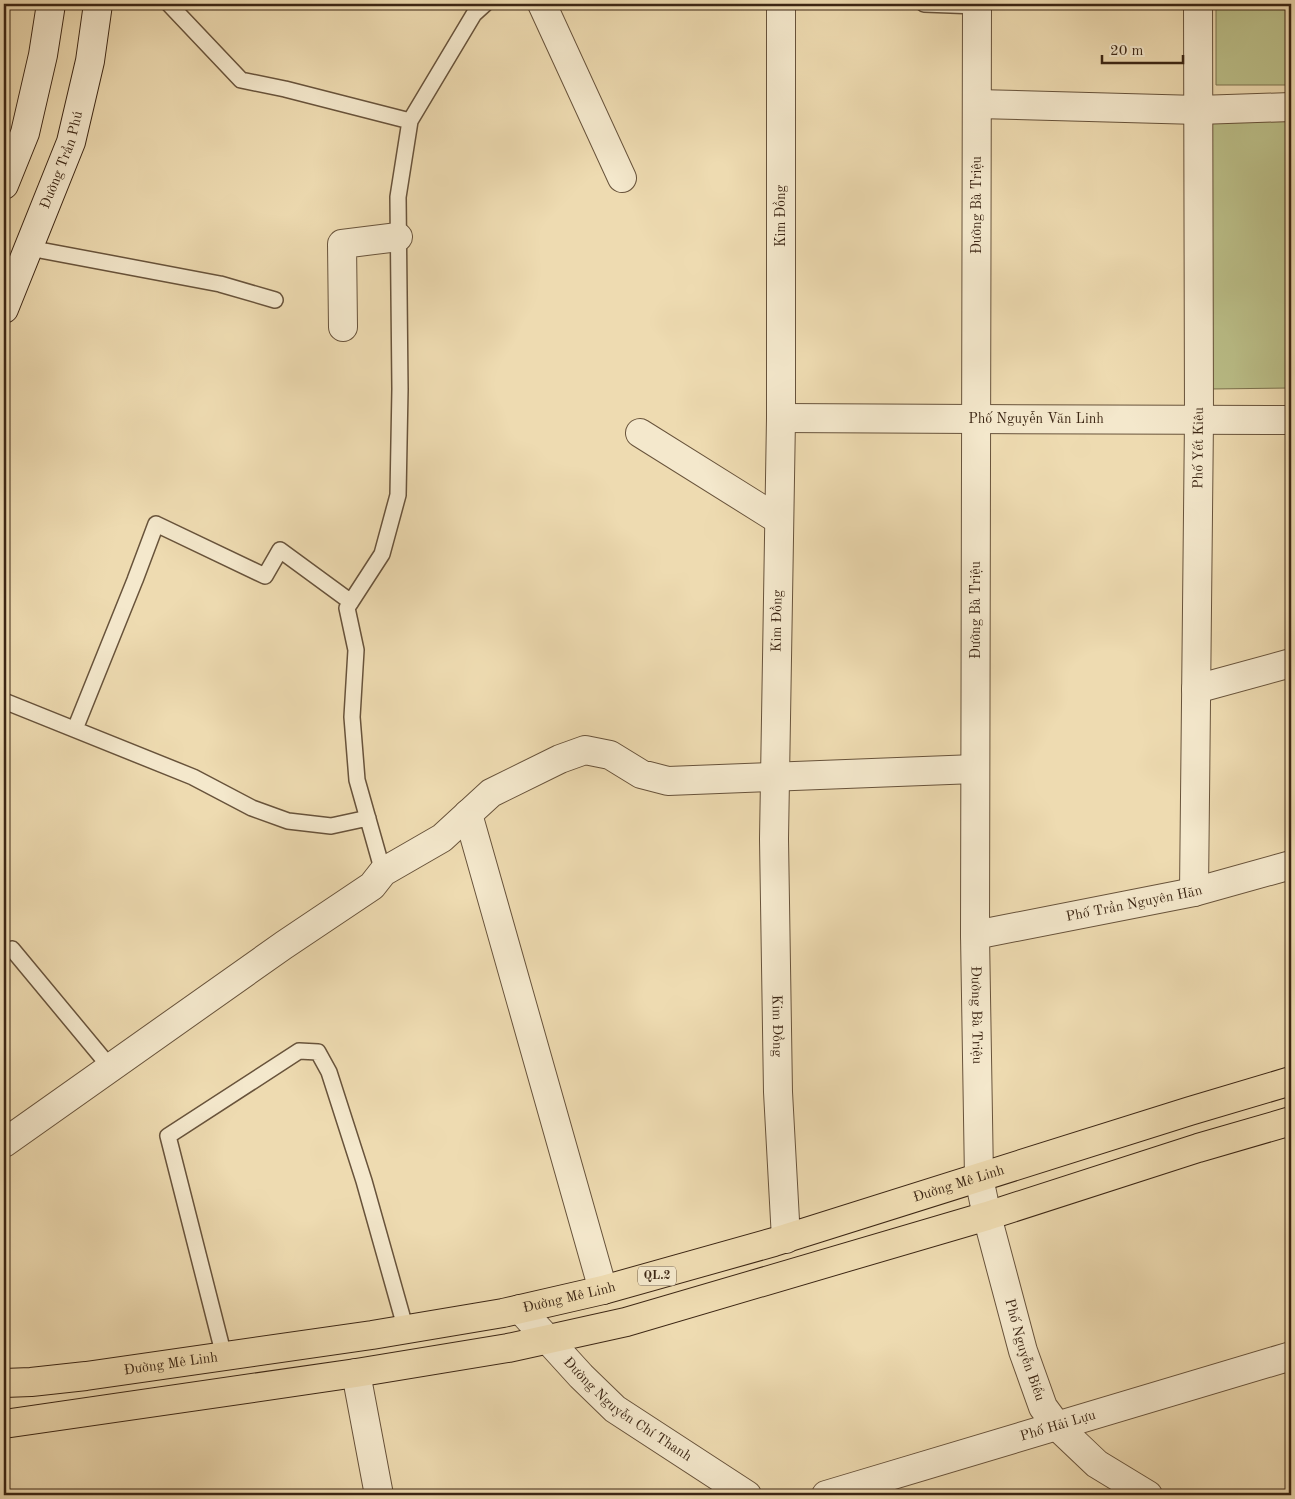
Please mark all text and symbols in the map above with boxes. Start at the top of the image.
scale bar [1102,32,1184,64]
text: 20 m [1110,44,1144,59]
street label: Đường Trần Phú [38,109,85,211]
street label: Đường Bà Triệu [970,155,984,254]
street label: Kim Đồng [772,184,788,247]
street label: Phố Yết Kiêu [1190,407,1206,489]
street label: Phố Nguyễn Văn Linh [968,411,1104,426]
street label: Đường Bà Triệu [969,560,983,659]
street label: Kim Đồng [767,589,785,652]
street label: Phố Trần Nguyên Hãn [1065,883,1204,924]
street label: Đường Bà Triệu [969,966,984,1065]
street label: Kim Đồng [769,995,786,1058]
street label: Đường Mê Linh [911,1163,1006,1205]
road number: QL.2 [638,1266,676,1285]
street label: Đường Mê Linh [521,1280,617,1315]
street label: Phố Nguyễn Biểu [1002,1297,1047,1403]
street label: Đường Mê Linh [123,1350,219,1377]
street label: Đường Nguyễn Chí Thanh [561,1355,694,1464]
street label: Phố Hải Lựu [1018,1408,1098,1444]

